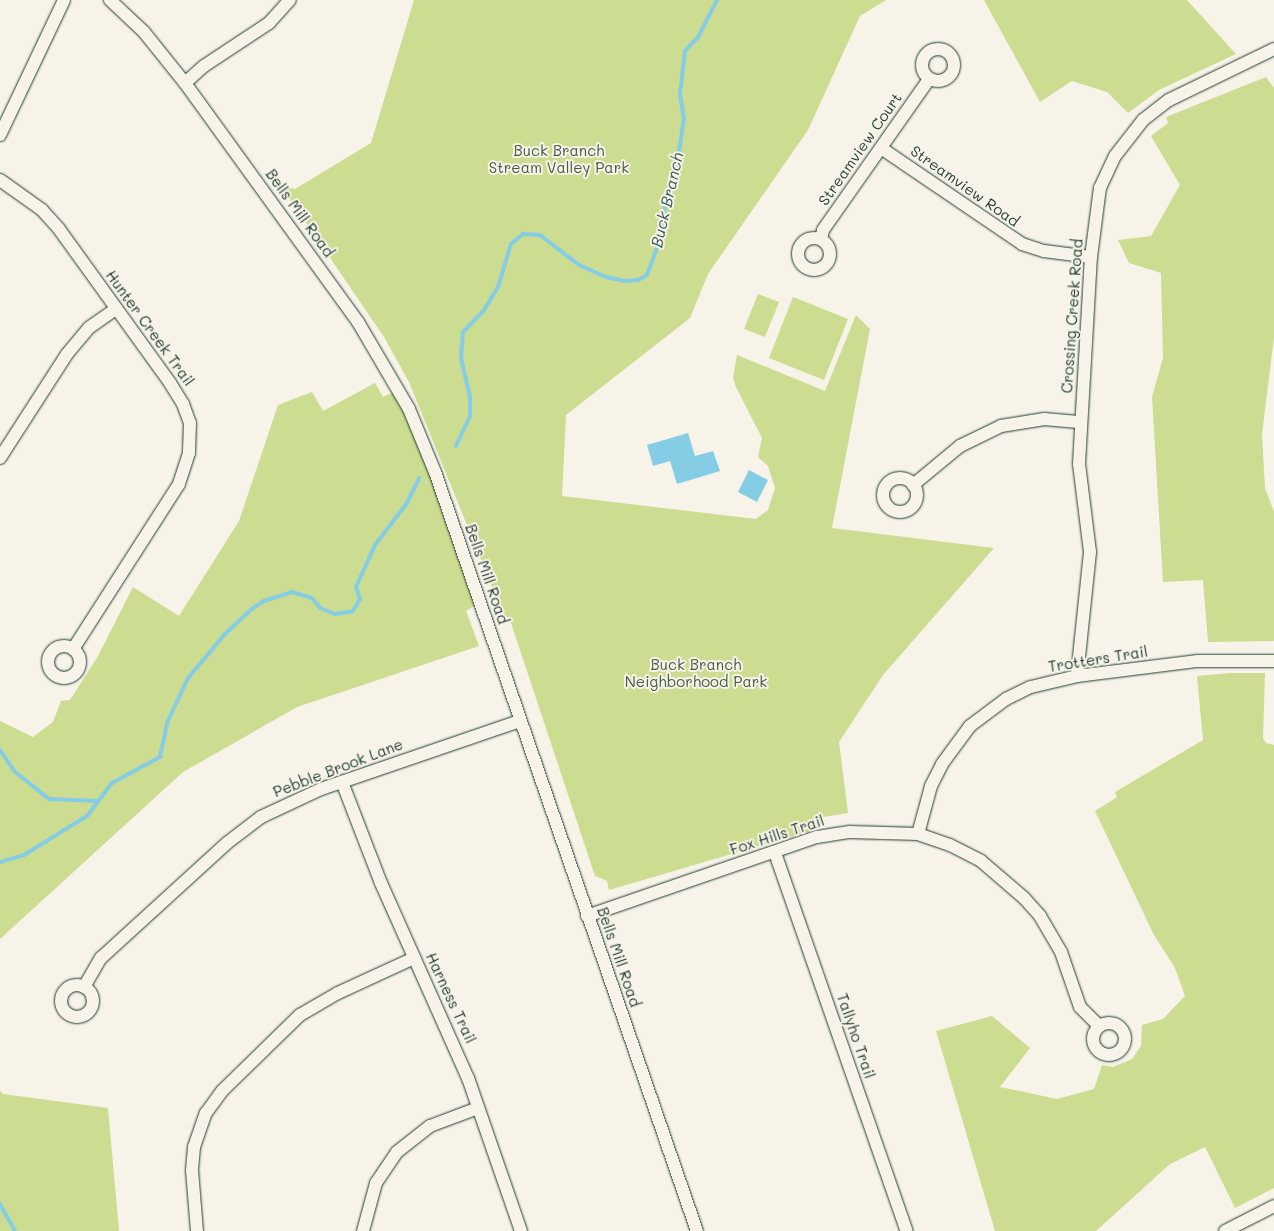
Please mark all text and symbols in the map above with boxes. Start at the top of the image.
street label: Streamview Court [814,89,906,209]
park label: Buck Branch Stream Valley Park [489,141,629,176]
street label: Streamview Road [907,142,1023,230]
water label: Buck Branch [647,151,687,249]
street label: Bells Mill Road [262,165,338,261]
street label: Crossing Creek Road [1058,238,1086,394]
street label: Hunter Creek Trail [102,267,198,389]
street label: Bells Mill Road [461,522,513,626]
street label: Trotters Trail [1047,642,1149,676]
park label: Buck Branch Neighborhood Park [625,655,767,690]
street label: Pebble Brook Lane [271,735,405,801]
street label: Fox Hills Trail [728,811,826,859]
street label: Bells Mill Road [593,905,645,1009]
street label: Harness Trail [422,950,480,1046]
street label: Tallyho Trail [833,991,879,1081]

